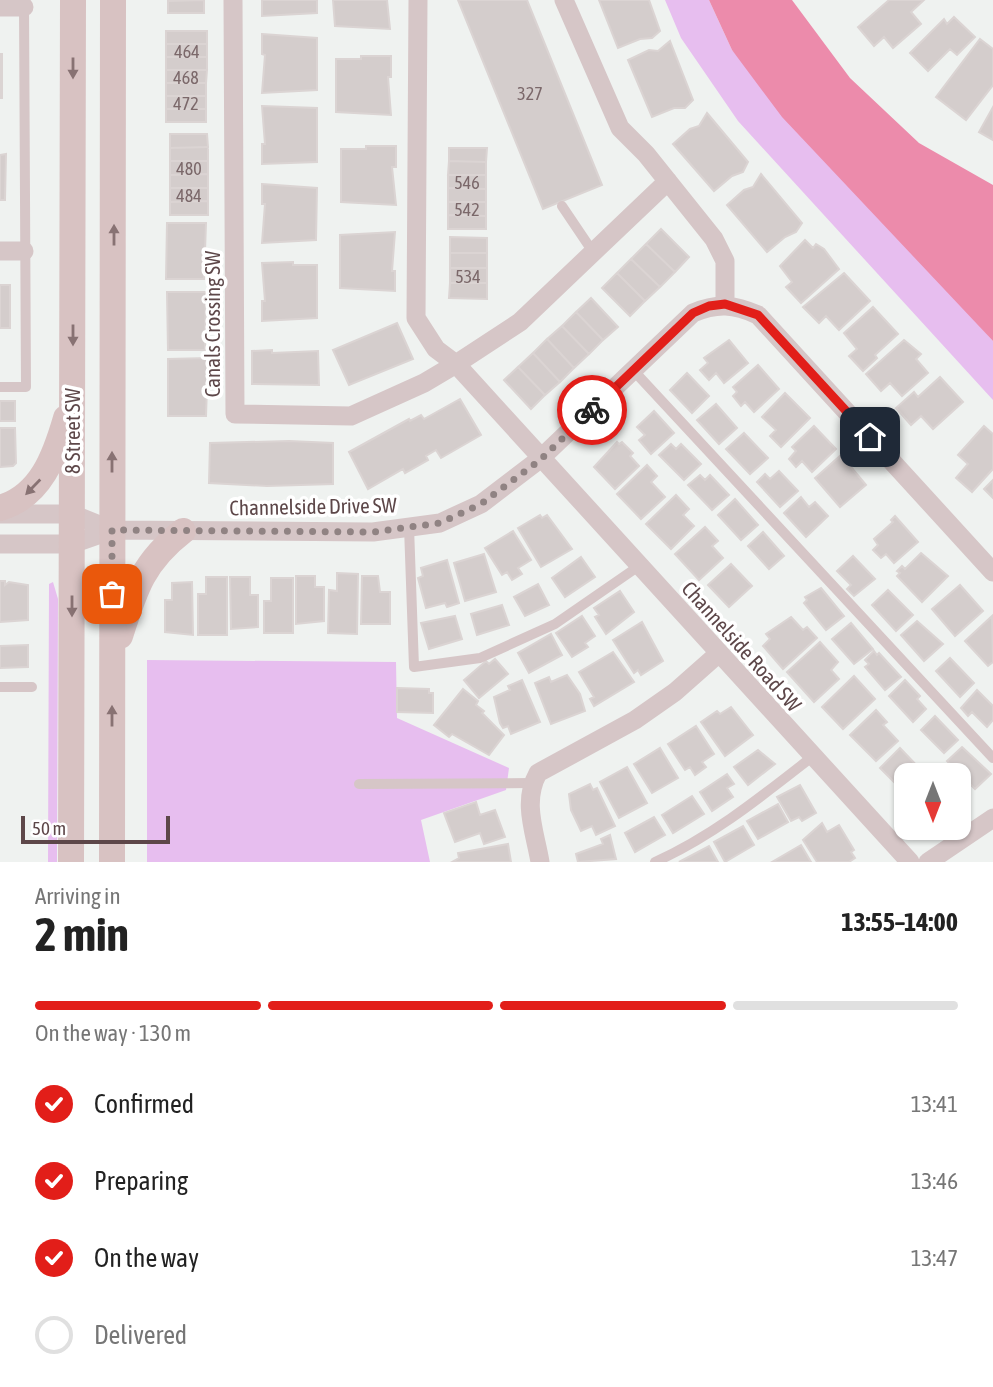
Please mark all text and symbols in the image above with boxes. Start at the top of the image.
house number: 464 [174,41,200,62]
one-way arrow [67,57,79,79]
house number: 468 [173,67,199,88]
house number: 327 [517,83,543,104]
house number: 472 [173,93,199,114]
house number: 480 [176,158,202,179]
house number: 546 [454,172,480,193]
house number: 484 [176,185,202,206]
house number: 542 [454,199,480,220]
one-way arrow [108,223,120,245]
street label: Canals Crossing SW [200,250,224,397]
house number: 534 [455,266,481,287]
one-way arrow [67,325,79,347]
courier [557,375,627,445]
street label: 8 Street SW [60,387,84,474]
icon: bike [573,391,611,429]
pin [840,407,900,467]
icon: home [851,418,889,456]
one-way arrow [106,451,118,473]
one-way arrow [25,478,42,495]
street label: Channelside Drive SW [229,493,398,519]
pin [82,564,142,624]
icon: bag [93,575,131,613]
street label: Channelside Road SW [677,576,807,716]
one-way arrow [66,596,78,618]
one-way arrow [106,705,118,727]
north arrow [894,763,971,840]
map controls [894,763,971,840]
scale bar [21,813,170,845]
text: 50 m [32,817,66,839]
text: Arriving in [35,883,121,909]
text: 13:55–14:00 [841,907,958,937]
text: 2 min [35,908,129,961]
text: On the way · 130 m [35,1020,191,1046]
icon: check [35,1085,73,1123]
text: Confirmed [94,1089,194,1119]
text: 13:41 [911,1091,958,1117]
icon: check [35,1162,73,1200]
text: Preparing [94,1166,188,1196]
text: 13:46 [911,1168,958,1194]
icon: check [35,1239,73,1277]
text: On the way [94,1243,199,1273]
text: 13:47 [911,1245,958,1271]
text: Delivered [94,1320,187,1350]

